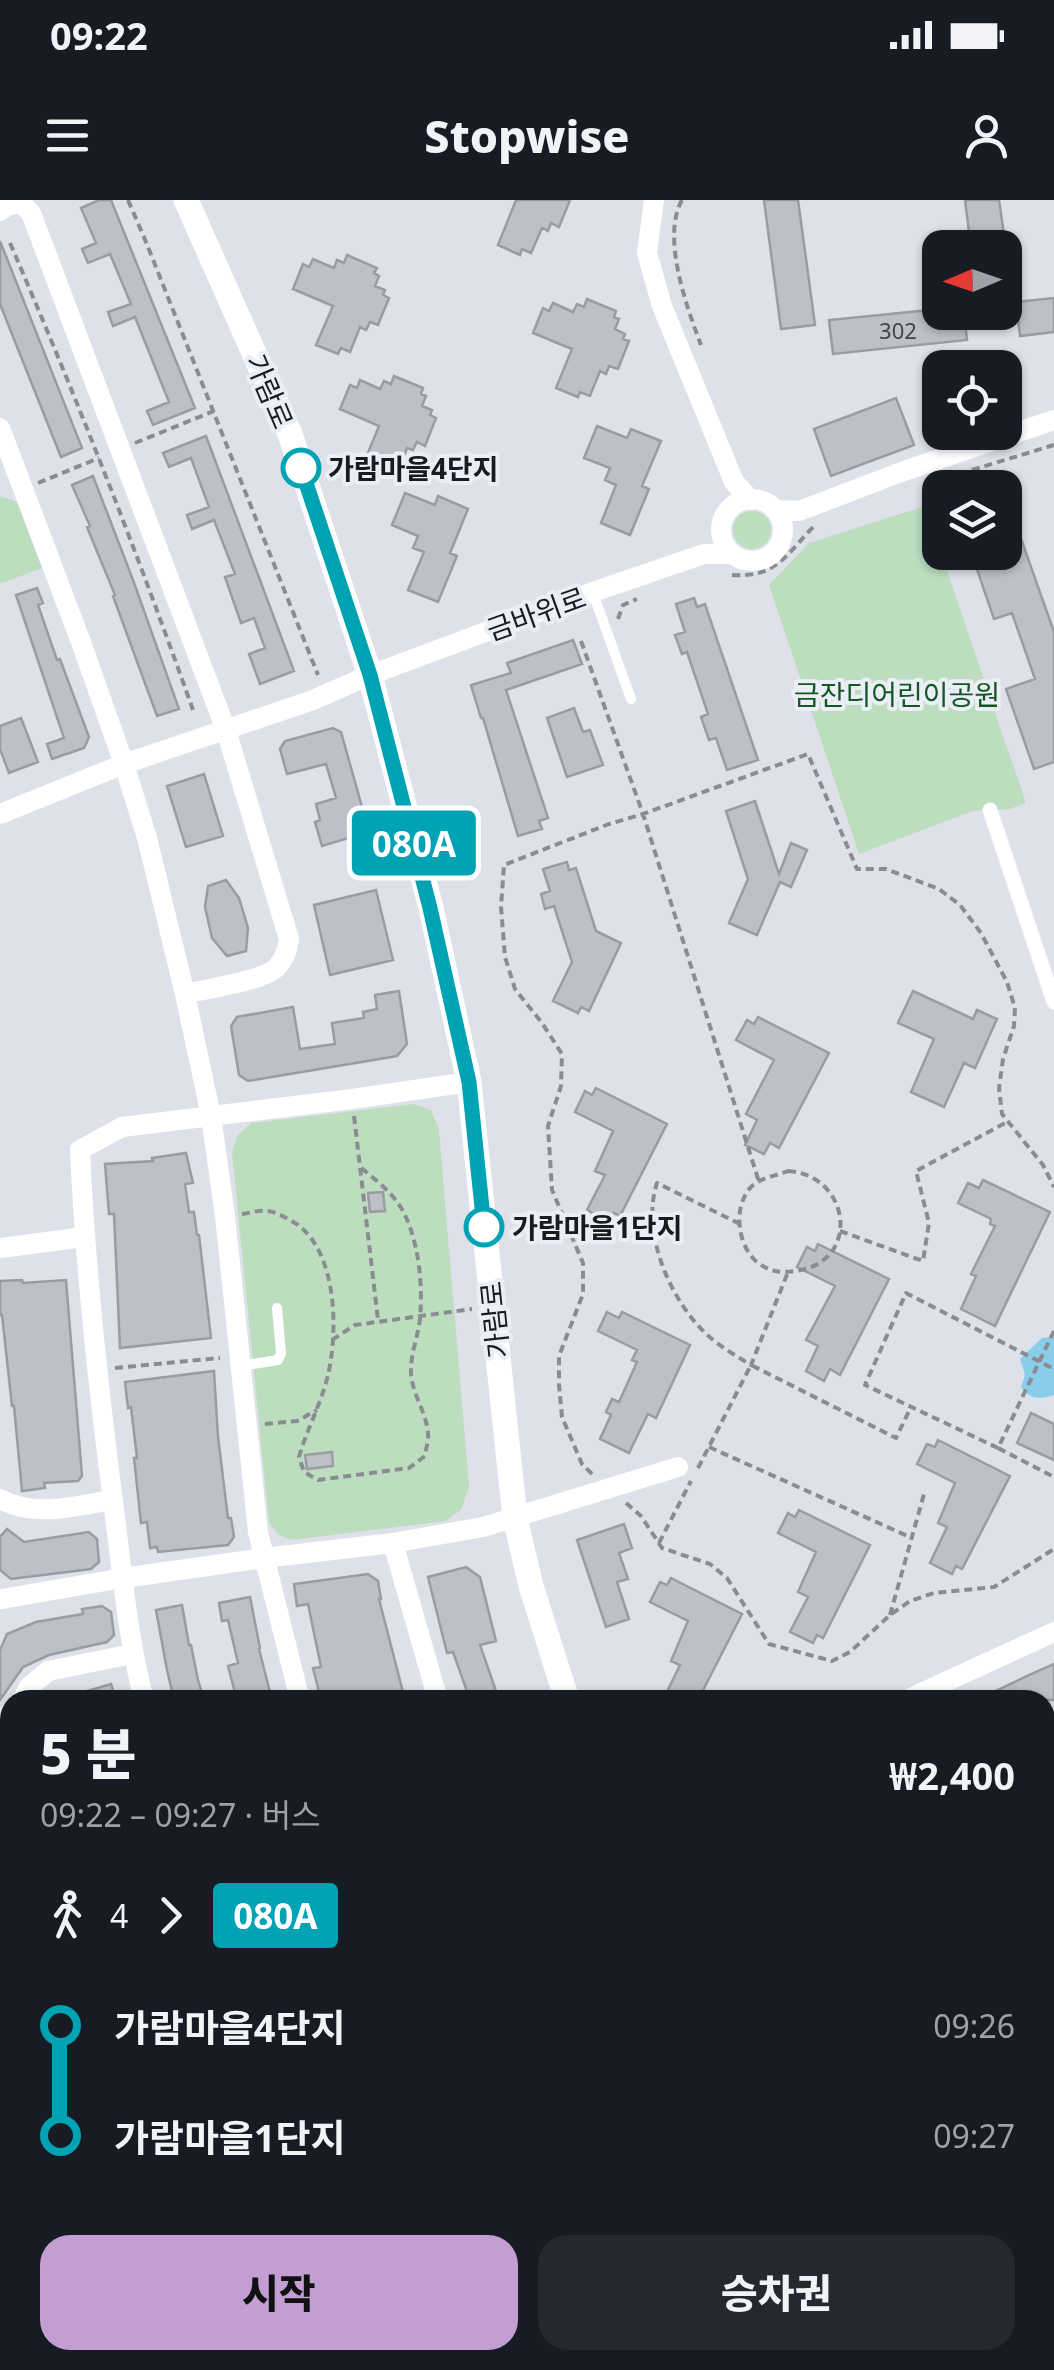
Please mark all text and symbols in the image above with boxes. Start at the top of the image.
text: 09:22 [50,9,148,61]
text: Stopwise [424,105,630,166]
icon: menu [40,108,95,163]
icon: person [959,108,1014,163]
north arrow [922,230,1022,330]
map controls [922,230,1022,570]
house number: 302 [879,315,917,345]
street label: 가람로 [237,348,303,434]
button: locate [922,350,1022,450]
marker: 가람마을4단지 [282,449,320,487]
place label: 가람마을4단지 [328,449,499,487]
button: layers [922,470,1022,570]
street label: 금바위로 [481,578,591,648]
park label: 금잔디어린이공원 [794,675,1000,713]
line badge: 080A [344,810,484,876]
text: 080A [372,820,456,867]
marker: 가람마을1단지 [465,1208,503,1246]
place label: 가람마을1단지 [512,1208,683,1246]
street label: 가람로 [471,1280,517,1360]
text: 5 분 [40,1715,137,1790]
text: ₩2,400 [889,1749,1015,1801]
text: 09:22 – 09:27 · 버스 [40,1793,320,1836]
icon: walk [40,1888,95,1943]
icon: forward [143,1888,198,1943]
text: 080A [233,1892,318,1939]
text: 4 [110,1894,128,1937]
text: 가람마을4단지 [114,2001,346,2053]
text: 09:26 [933,2004,1015,2047]
text: 가람마을1단지 [114,2111,346,2163]
text: 09:27 [933,2114,1015,2157]
button: 시작 [40,2235,518,2350]
button: 승차권 [538,2235,1015,2350]

